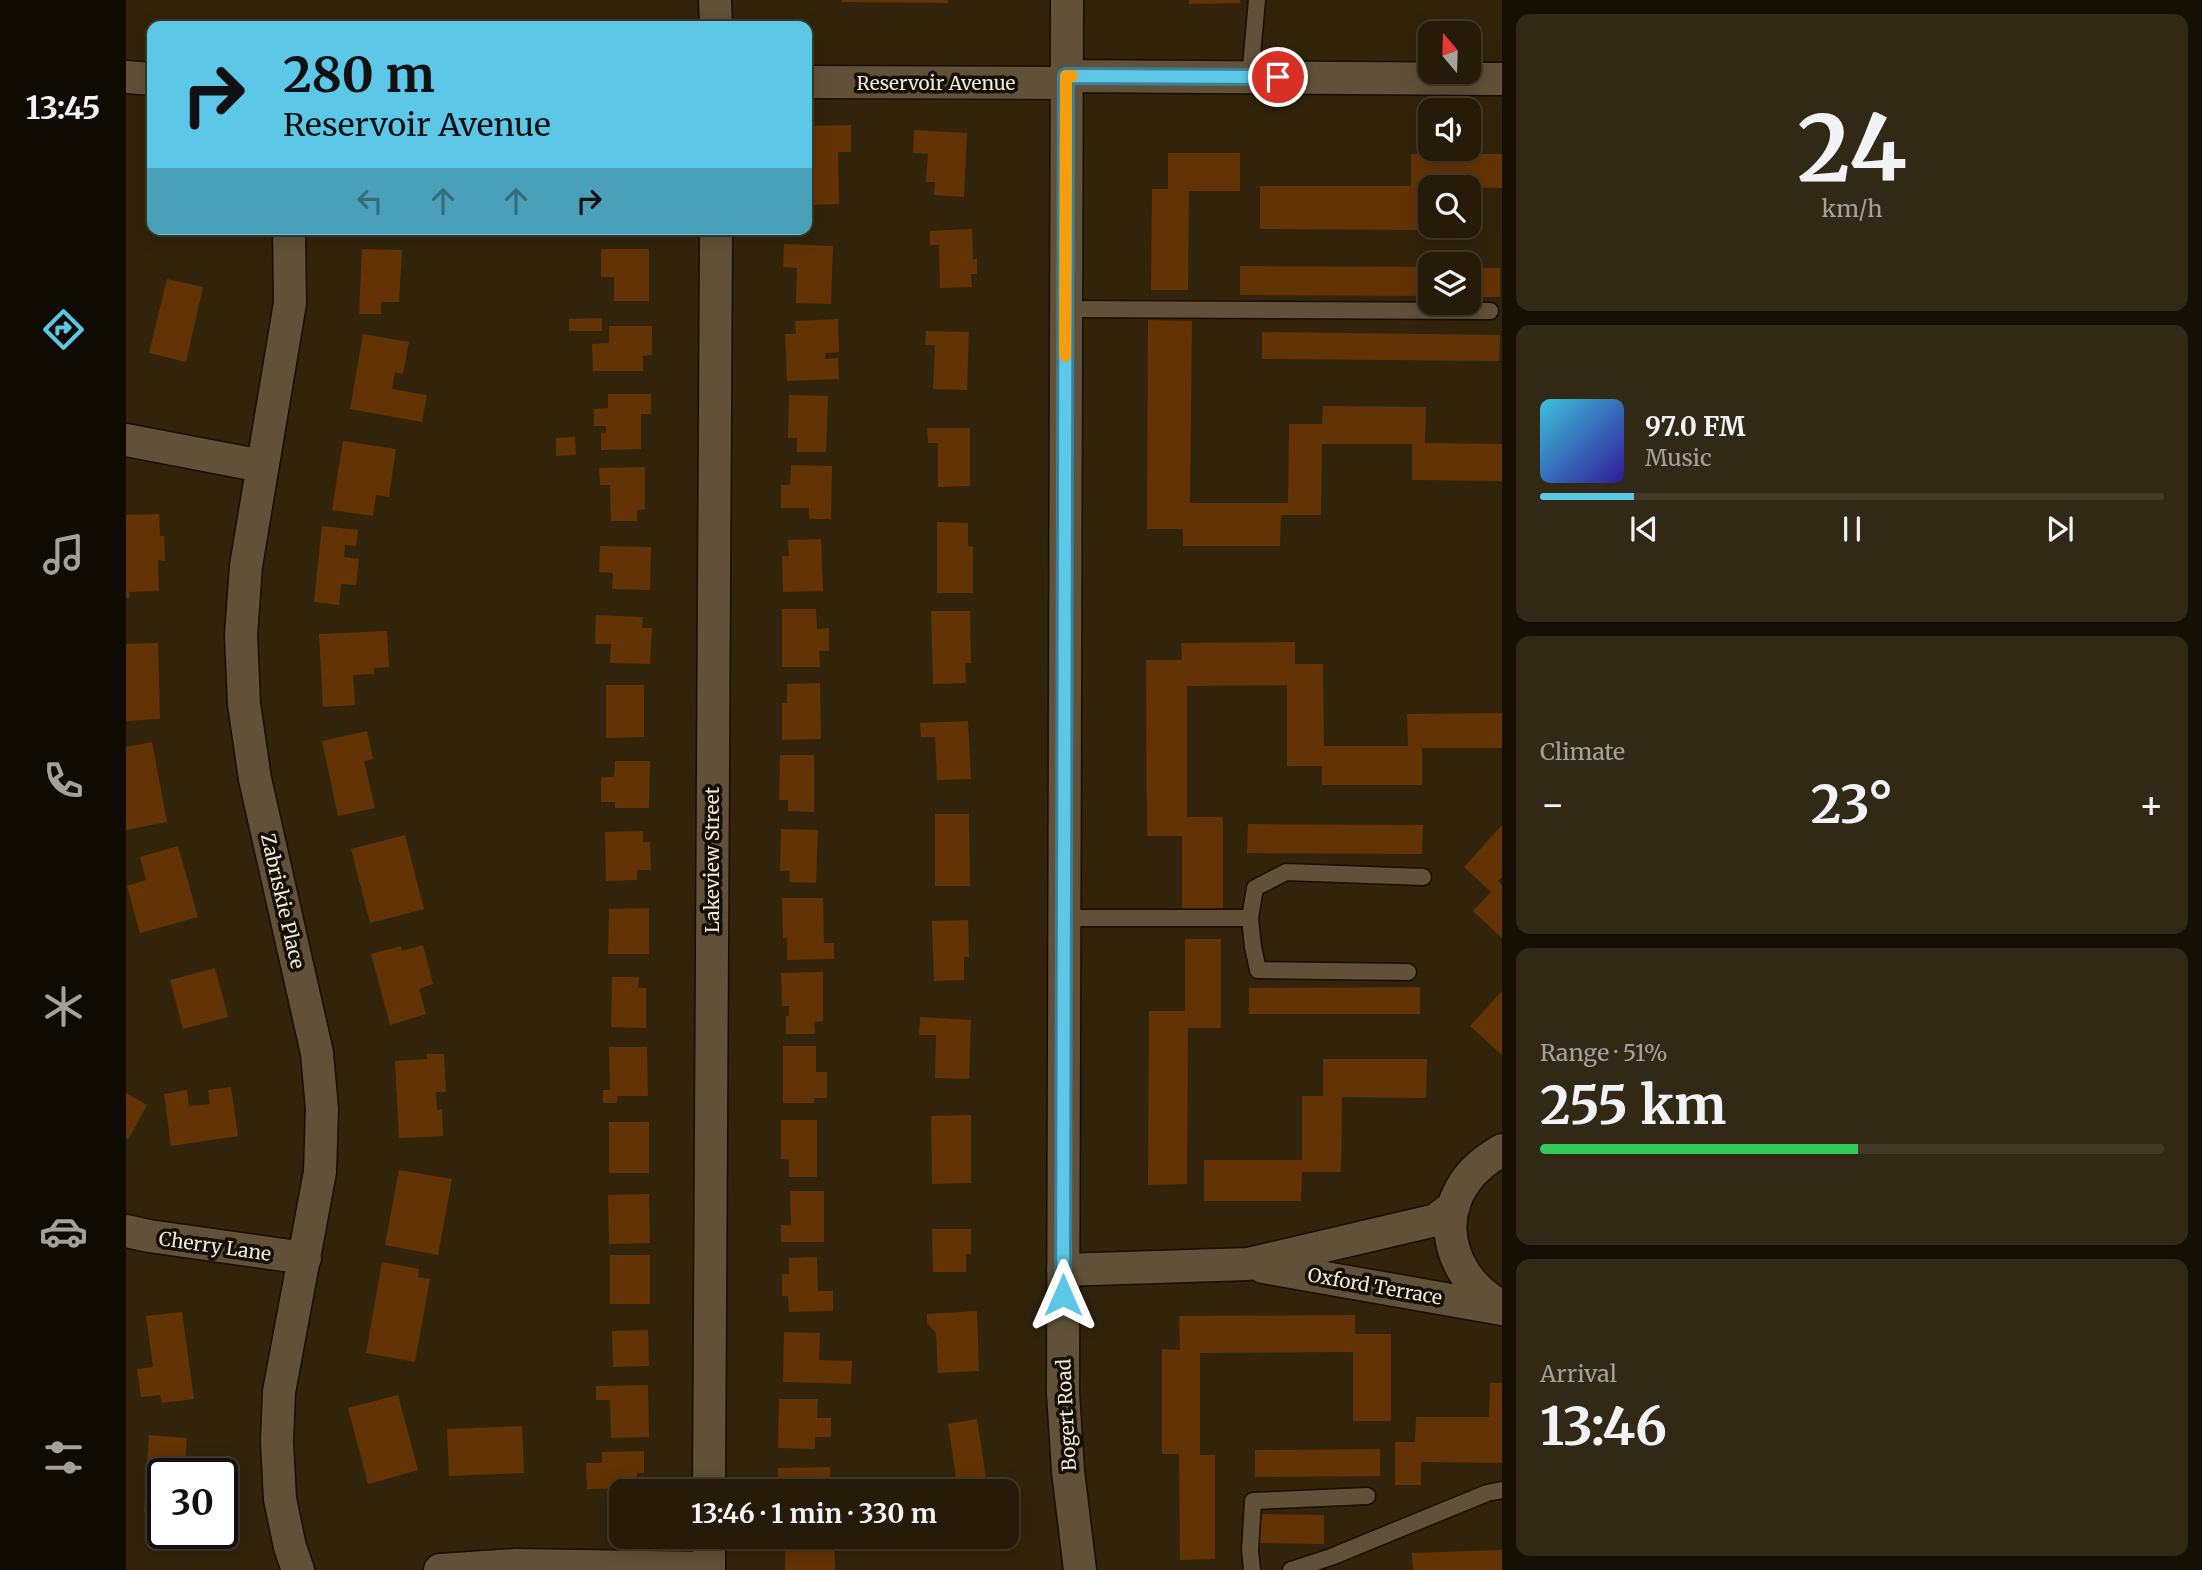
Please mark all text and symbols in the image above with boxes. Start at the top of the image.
north arrow [1418,21,1480,84]
map controls [1418,21,1481,315]
text: 280 m [283,44,435,105]
pin [1248,47,1308,107]
icon: right [168,49,259,140]
icon: arrive [1259,58,1297,96]
street label: Reservoir Avenue [857,71,1016,95]
text: 13:45 [25,88,101,128]
text: 24 [1797,91,1907,206]
button: sound [1418,98,1481,161]
text: Reservoir Avenue [283,105,551,145]
button: search [1418,175,1481,238]
icon: left [351,182,389,220]
icon: ahead [424,182,462,220]
icon: ahead [497,182,535,220]
icon: right [570,182,608,220]
text: km/h [1822,194,1882,223]
button: layers [1418,252,1481,315]
icon: directions [39,305,88,354]
text: 97.0 FM [1645,410,1745,443]
text: Music [1645,443,1712,472]
icon: previous [1625,510,1663,548]
icon: pause [1833,510,1871,548]
icon: next [2041,510,2079,548]
icon: music [39,530,88,579]
text: Climate [1540,737,1625,766]
icon: phone [39,756,88,805]
text: 23° [1811,772,1893,837]
text: − [1540,781,1565,828]
text: + [2139,781,2164,828]
street label: Lakeview Street [700,786,724,933]
street label: Zabriskie Place [256,831,310,971]
icon: climate [39,982,88,1031]
text: Range · 51% [1540,1038,1668,1067]
text: 255 km [1540,1073,1726,1138]
icon: car [39,1207,88,1256]
street label: Cherry Lane [157,1226,273,1266]
position arrow [1026,1258,1100,1332]
street label: Oxford Terrace [1306,1262,1444,1310]
street label: Bogert Road [1051,1358,1081,1472]
text: Arrival [1540,1359,1617,1388]
text: 13:46 [1540,1394,1667,1459]
icon: filters [39,1433,88,1482]
speed limit sign: 30 [147,1458,238,1549]
text: 13:46 · 1 min · 330 m [691,1497,937,1530]

